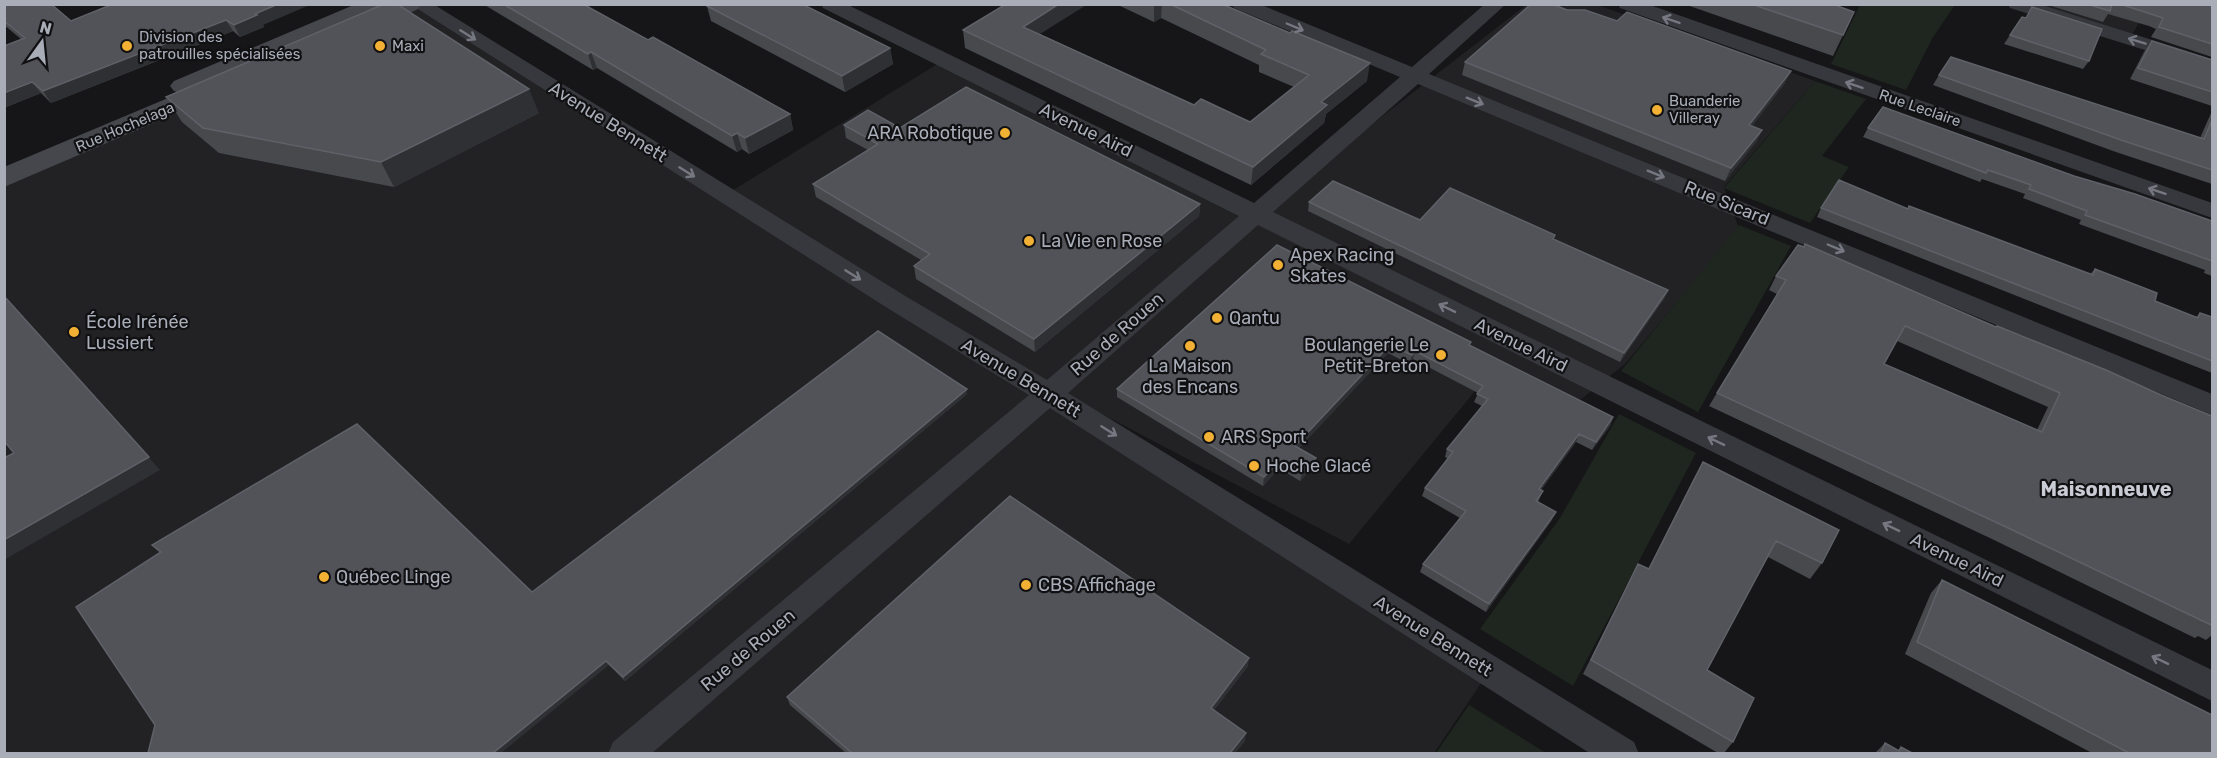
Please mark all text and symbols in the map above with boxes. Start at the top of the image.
north arrow [12,12,72,72]
one-way arrow [1662,13,1680,24]
text: N [38,17,54,39]
one-way arrow [1285,22,1303,33]
place label: Division des patrouilles spécialisées [139,28,301,63]
one-way arrow [460,29,477,42]
one-way arrow [2128,35,2147,46]
place label: Maxi [392,37,424,55]
marker: Division des patrouilles spécialisées [120,39,134,53]
marker: Maxi [373,39,387,53]
street label: Avenue Bennett [545,77,671,167]
one-way arrow [1846,78,1864,89]
street label: Rue Leclaire [1877,86,1963,130]
place label: Buanderie Villeray [1669,92,1740,127]
one-way arrow [1465,97,1484,108]
street label: Rue Hochelaga [73,98,177,156]
street label: Avenue Aird [1036,98,1136,162]
marker: Buanderie Villeray [1650,103,1664,117]
place label: ARA Robotique [867,122,993,144]
marker: ARA Robotique [998,126,1012,140]
one-way arrow [679,165,696,178]
one-way arrow [1646,170,1664,181]
street label: Rue Sicard [1681,176,1773,230]
one-way arrow [2148,185,2167,196]
place label: La Vie en Rose [1041,230,1162,252]
marker: La Vie en Rose [1022,234,1036,248]
one-way arrow [1827,243,1845,254]
place label: Apex Racing Skates [1290,244,1394,287]
marker: Apex Racing Skates [1271,258,1285,272]
one-way arrow [844,269,861,281]
street label: Rue de Rouen [1066,288,1168,380]
one-way arrow [1439,302,1457,313]
place label: Qantu [1229,307,1280,329]
place label: École Irénée Lussiert [86,311,189,354]
marker: Qantu [1210,311,1224,325]
street label: Avenue Aird [1471,313,1571,377]
marker: École Irénée Lussiert [67,325,81,339]
street label: Avenue Bennett [957,334,1085,422]
place label: Boulangerie Le Petit-Breton [1304,334,1429,377]
marker: La Maison des Encans [1183,339,1197,353]
marker: Boulangerie Le Petit-Breton [1434,348,1448,362]
place label: La Maison des Encans [1142,355,1238,398]
one-way arrow [1100,426,1117,438]
place label: ARS Sport [1221,426,1307,448]
marker: ARS Sport [1202,430,1216,444]
one-way arrow [1708,435,1726,446]
place label: Hoche Glacé [1266,455,1371,477]
marker: Hoche Glacé [1247,459,1261,473]
district label: Maisonneuve [2040,477,2172,501]
one-way arrow [1883,521,1900,533]
street label: Avenue Aird [1907,528,2007,592]
place label: Québec Linge [336,566,450,588]
marker: Québec Linge [317,570,331,584]
place label: CBS Affichage [1038,574,1156,596]
marker: CBS Affichage [1019,578,1033,592]
street label: Avenue Bennett [1370,591,1496,681]
street label: Rue de Rouen [696,604,800,696]
one-way arrow [2152,654,2169,666]

